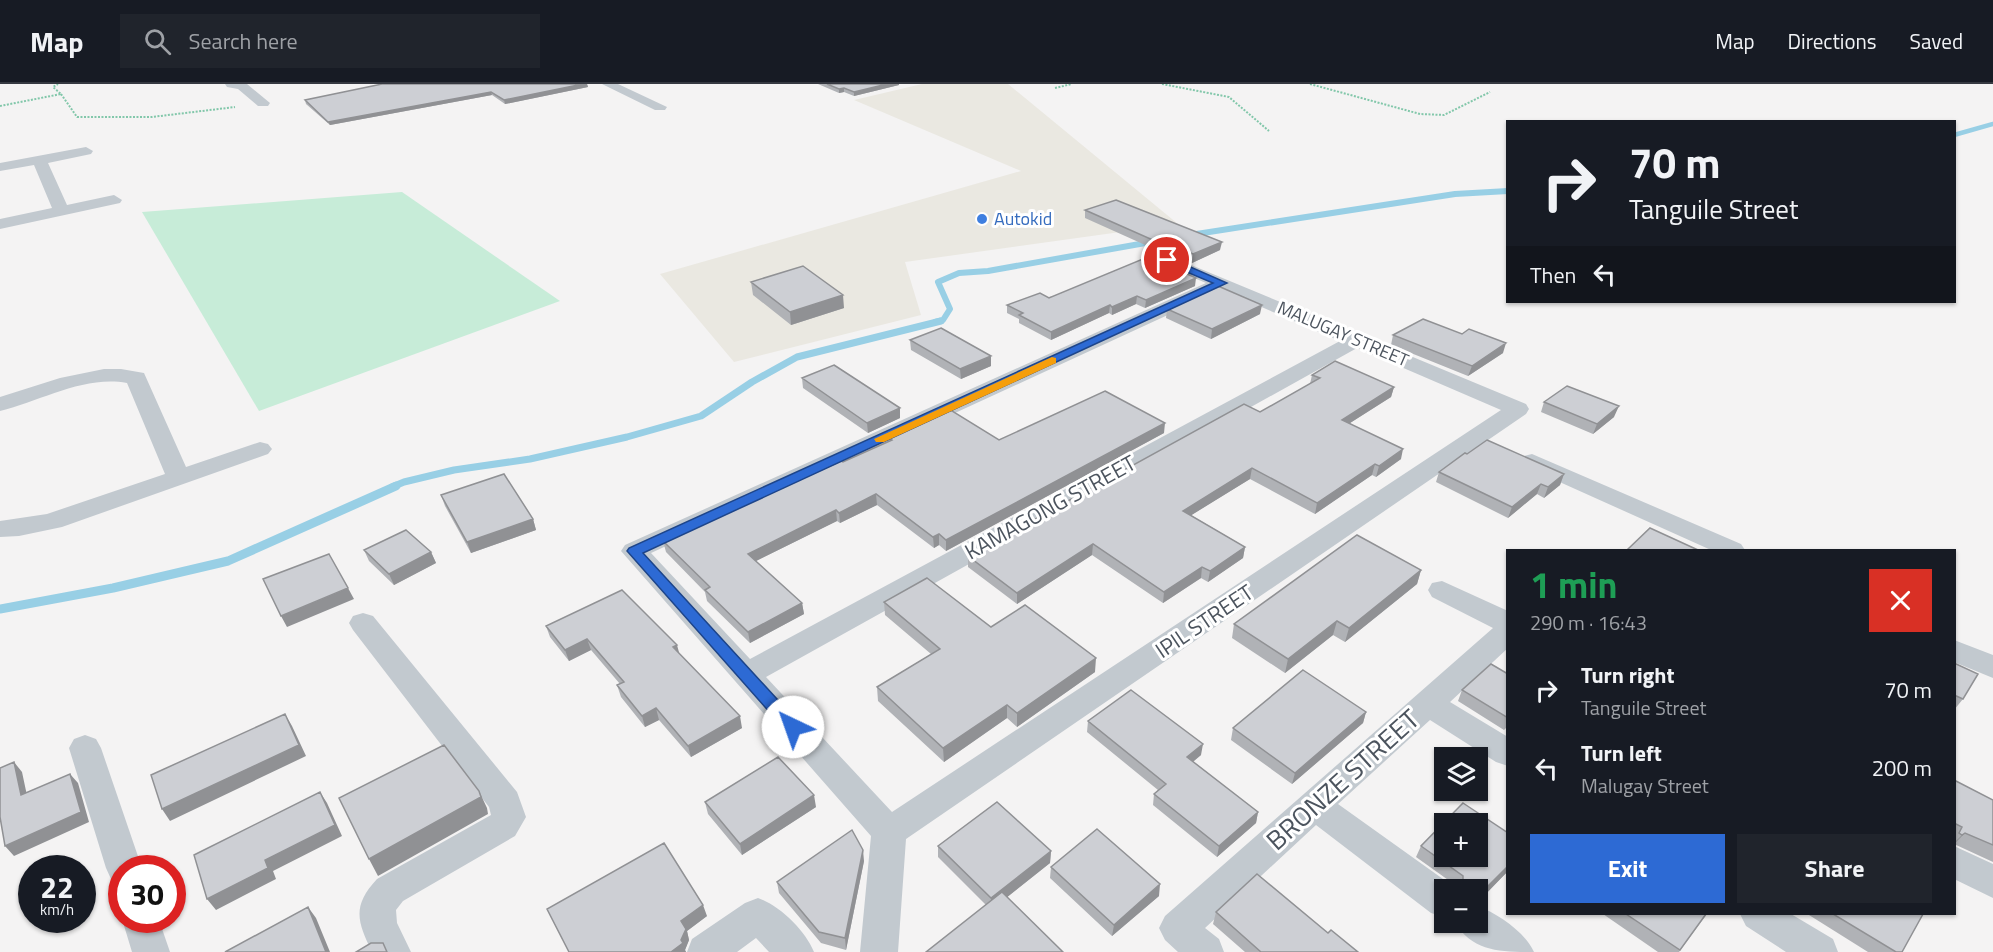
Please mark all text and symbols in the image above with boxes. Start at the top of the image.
search box [120,14,540,68]
text: Map [30,20,84,63]
text: Search here [189,24,298,58]
icon: search [141,25,174,58]
text: Map [1715,25,1755,57]
text: Directions [1788,25,1877,57]
text: Saved [1910,25,1963,57]
text: 70 m [1629,130,1721,194]
icon: right [1530,144,1608,222]
text: Tanguile Street [1629,188,1798,229]
place label: Autokid [994,205,1052,232]
marker: Autokid [975,212,989,226]
pin [1141,234,1192,285]
icon: arrive [1150,243,1183,276]
text: Then [1530,258,1576,292]
icon: left [1588,258,1621,291]
street label: MALUGAY STREET [1273,294,1413,374]
street label: KAMAGONG STREET [958,446,1142,568]
text: 1 min [1530,557,1617,612]
button: close [1869,569,1932,632]
street label: IPIL STREET [1148,575,1260,666]
text: 290 m · 16:43 [1530,607,1647,638]
text: Turn right [1581,658,1675,692]
text: 70 m [1884,673,1932,707]
icon: right [1530,674,1563,707]
text: Tanguile Street [1581,692,1706,723]
position arrow [761,695,825,759]
street label: BRONZE STREET [1256,699,1428,859]
text: Turn left [1581,736,1662,770]
map controls [1434,747,1488,933]
button: layers [1434,747,1488,801]
text: 200 m [1872,751,1932,785]
icon: left [1530,752,1563,785]
text: Malugay Street [1581,770,1709,801]
button: + [1434,813,1488,867]
button: Exit [1530,834,1725,903]
button: Share [1737,834,1932,903]
speed limit sign: 30 [108,855,186,933]
text: 22 [40,864,74,910]
button: − [1434,879,1488,933]
text: km/h [40,898,74,921]

